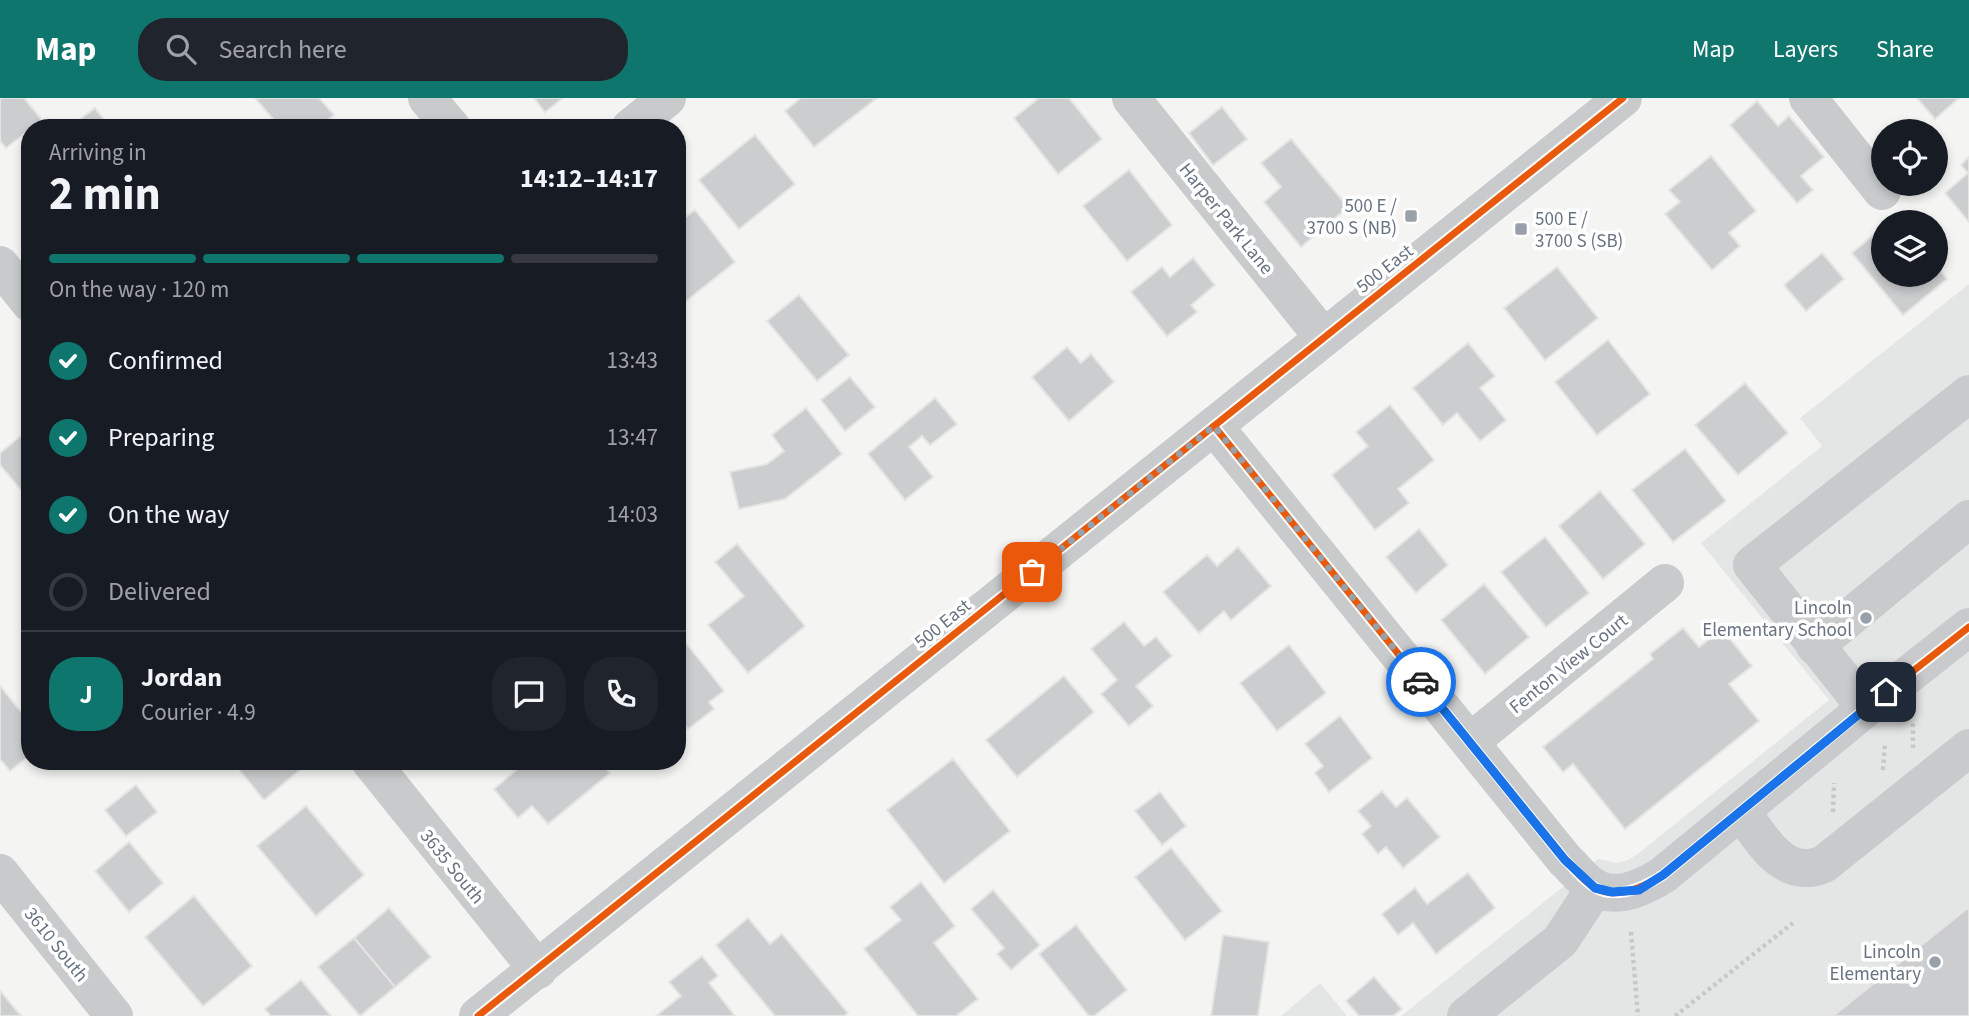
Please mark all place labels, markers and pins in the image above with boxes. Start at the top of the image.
place label: 500 E / 3700 S (NB) [1307,193,1397,242]
place label: 500 E / 3700 S (SB) [1535,206,1623,255]
marker: 500 E / 3700 S (NB) [1403,208,1419,224]
marker: 500 E / 3700 S (SB) [1513,221,1529,237]
pin [1002,542,1062,602]
place label: Lincoln Elementary School [1702,595,1852,644]
marker: Lincoln Elementary School [1858,610,1874,626]
pin [1856,662,1916,722]
place label: Lincoln Elementary [1830,939,1921,988]
marker: Lincoln Elementary [1927,954,1943,970]

